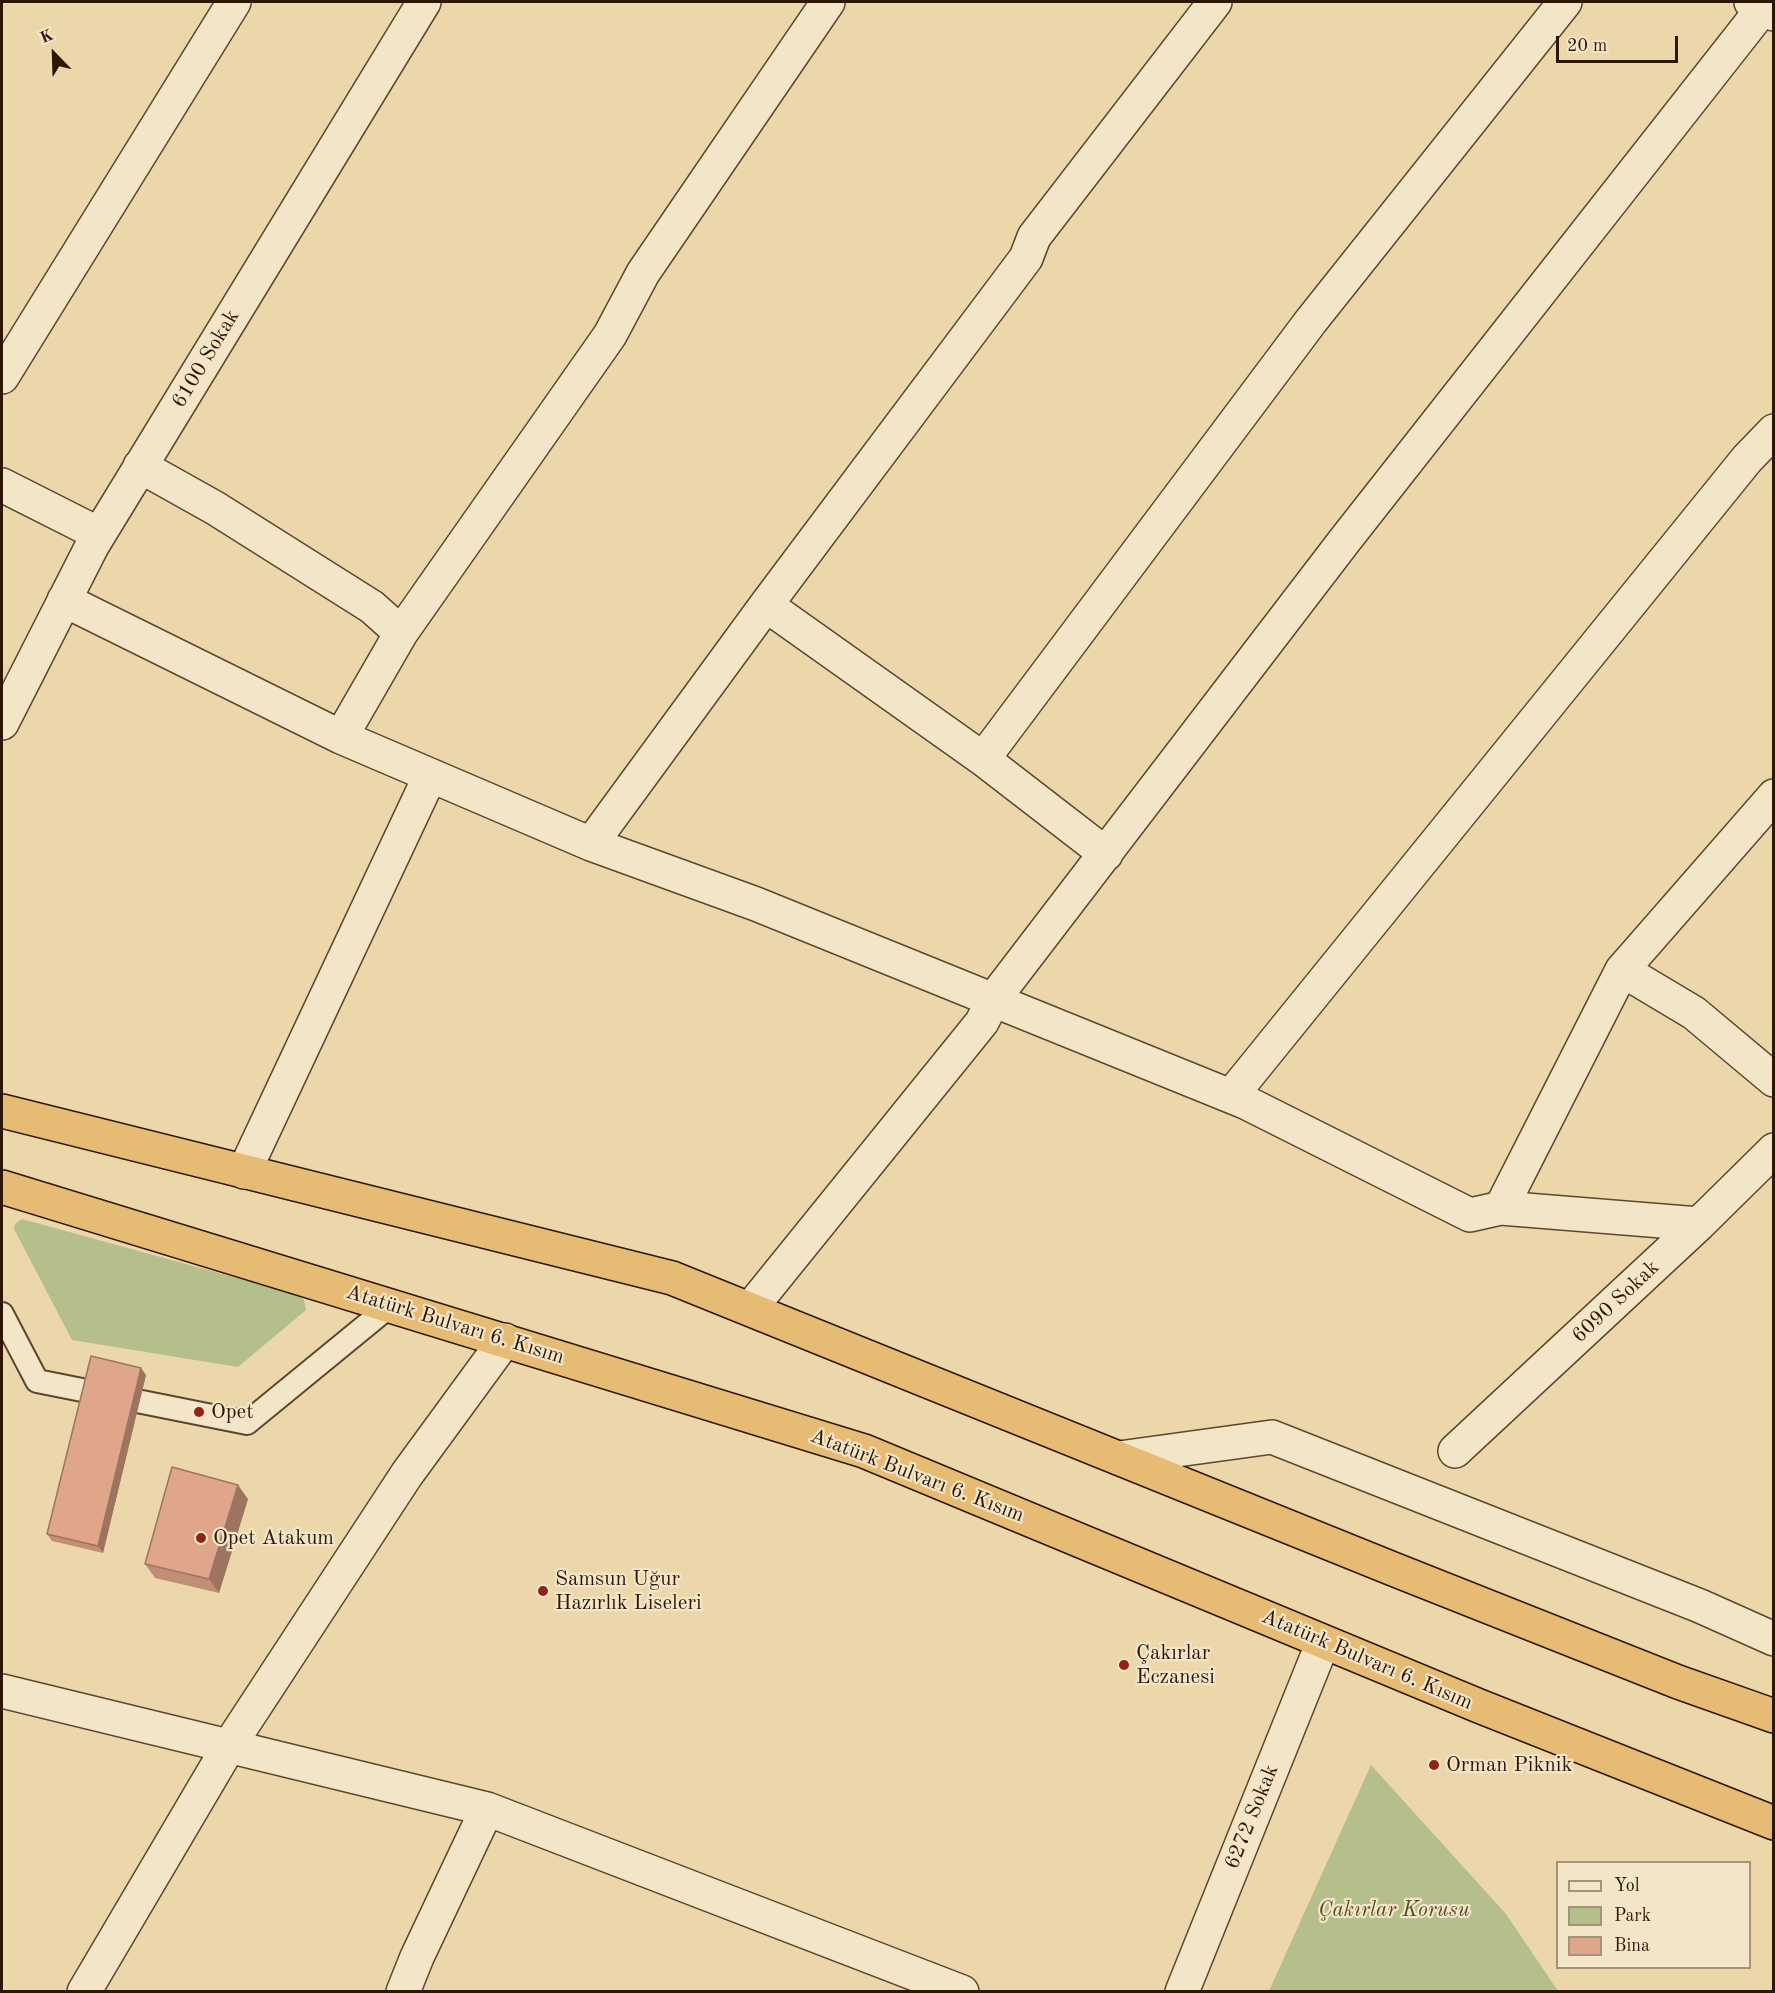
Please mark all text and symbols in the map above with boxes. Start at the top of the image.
north arrow [24,24,84,84]
scale bar [1559,24,1680,62]
text: K [38,28,56,47]
text: 20 m [1567,37,1607,55]
street label: 6100 Sokak [167,305,245,413]
street label: 6090 Sokak [1567,1255,1665,1349]
street label: Atatürk Bulvarı 6. Kısım [343,1280,567,1370]
place label: Opet [211,1399,254,1425]
marker: Opet [192,1405,206,1419]
street label: Atatürk Bulvarı 6. Kısım [806,1424,1028,1528]
place label: Opet Atakum [213,1525,334,1551]
marker: Opet Atakum [194,1531,208,1545]
place label: Samsun Uğur Hazırlık Liseleri [555,1566,702,1616]
marker: Samsun Uğur Hazırlık Liseleri [536,1584,550,1598]
street label: Atatürk Bulvarı 6. Kısım [1258,1604,1476,1716]
place label: Çakırlar Eczanesi [1136,1640,1215,1690]
marker: Çakırlar Eczanesi [1117,1658,1131,1672]
place label: Orman Piknik [1446,1752,1572,1778]
marker: Orman Piknik [1427,1758,1441,1772]
street label: 6272 Sokak [1220,1761,1284,1873]
legend [1556,1861,1751,1969]
text: Yol [1614,1877,1640,1895]
park label: Çakırlar Korusu [1318,1897,1470,1923]
text: Park [1614,1907,1651,1925]
text: Bina [1614,1937,1650,1955]

